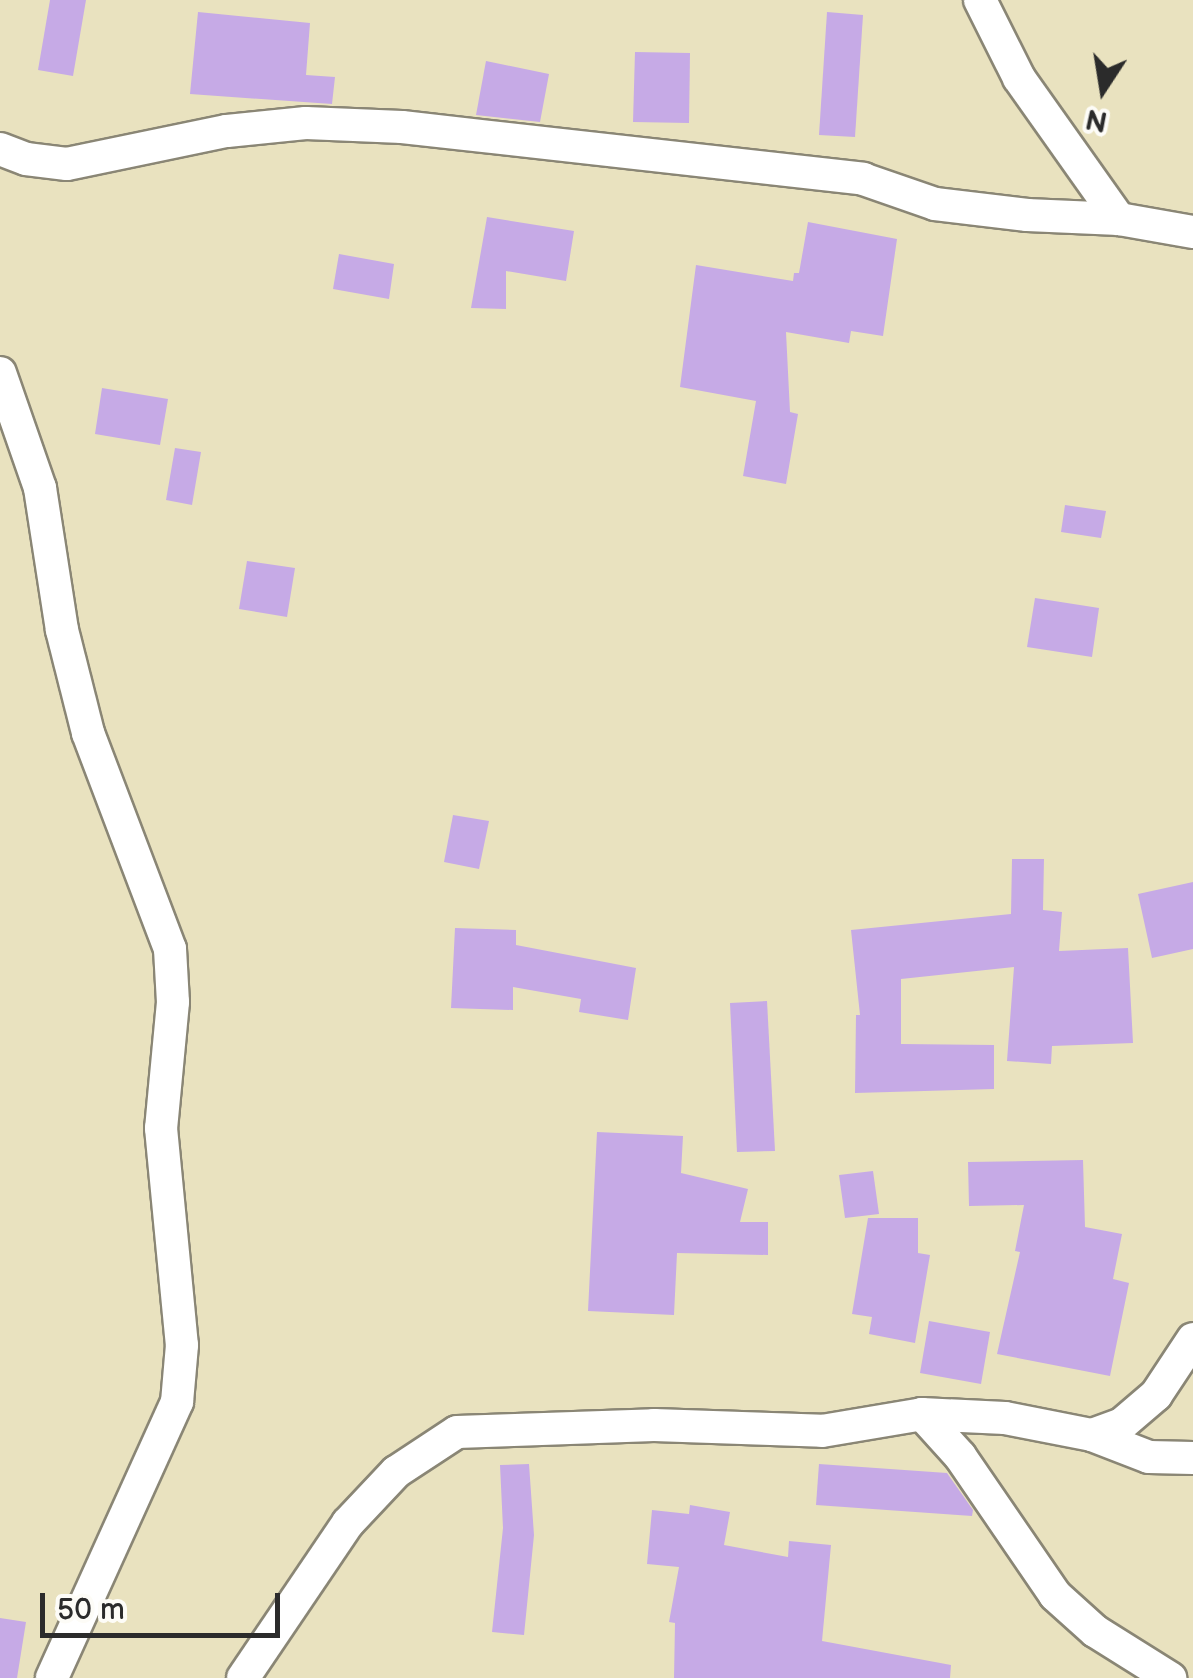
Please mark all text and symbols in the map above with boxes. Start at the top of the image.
north arrow [1053,40,1153,140]
text: N [1083,102,1110,138]
scale bar [45,1573,285,1635]
text: 50 m [57,1592,125,1628]

